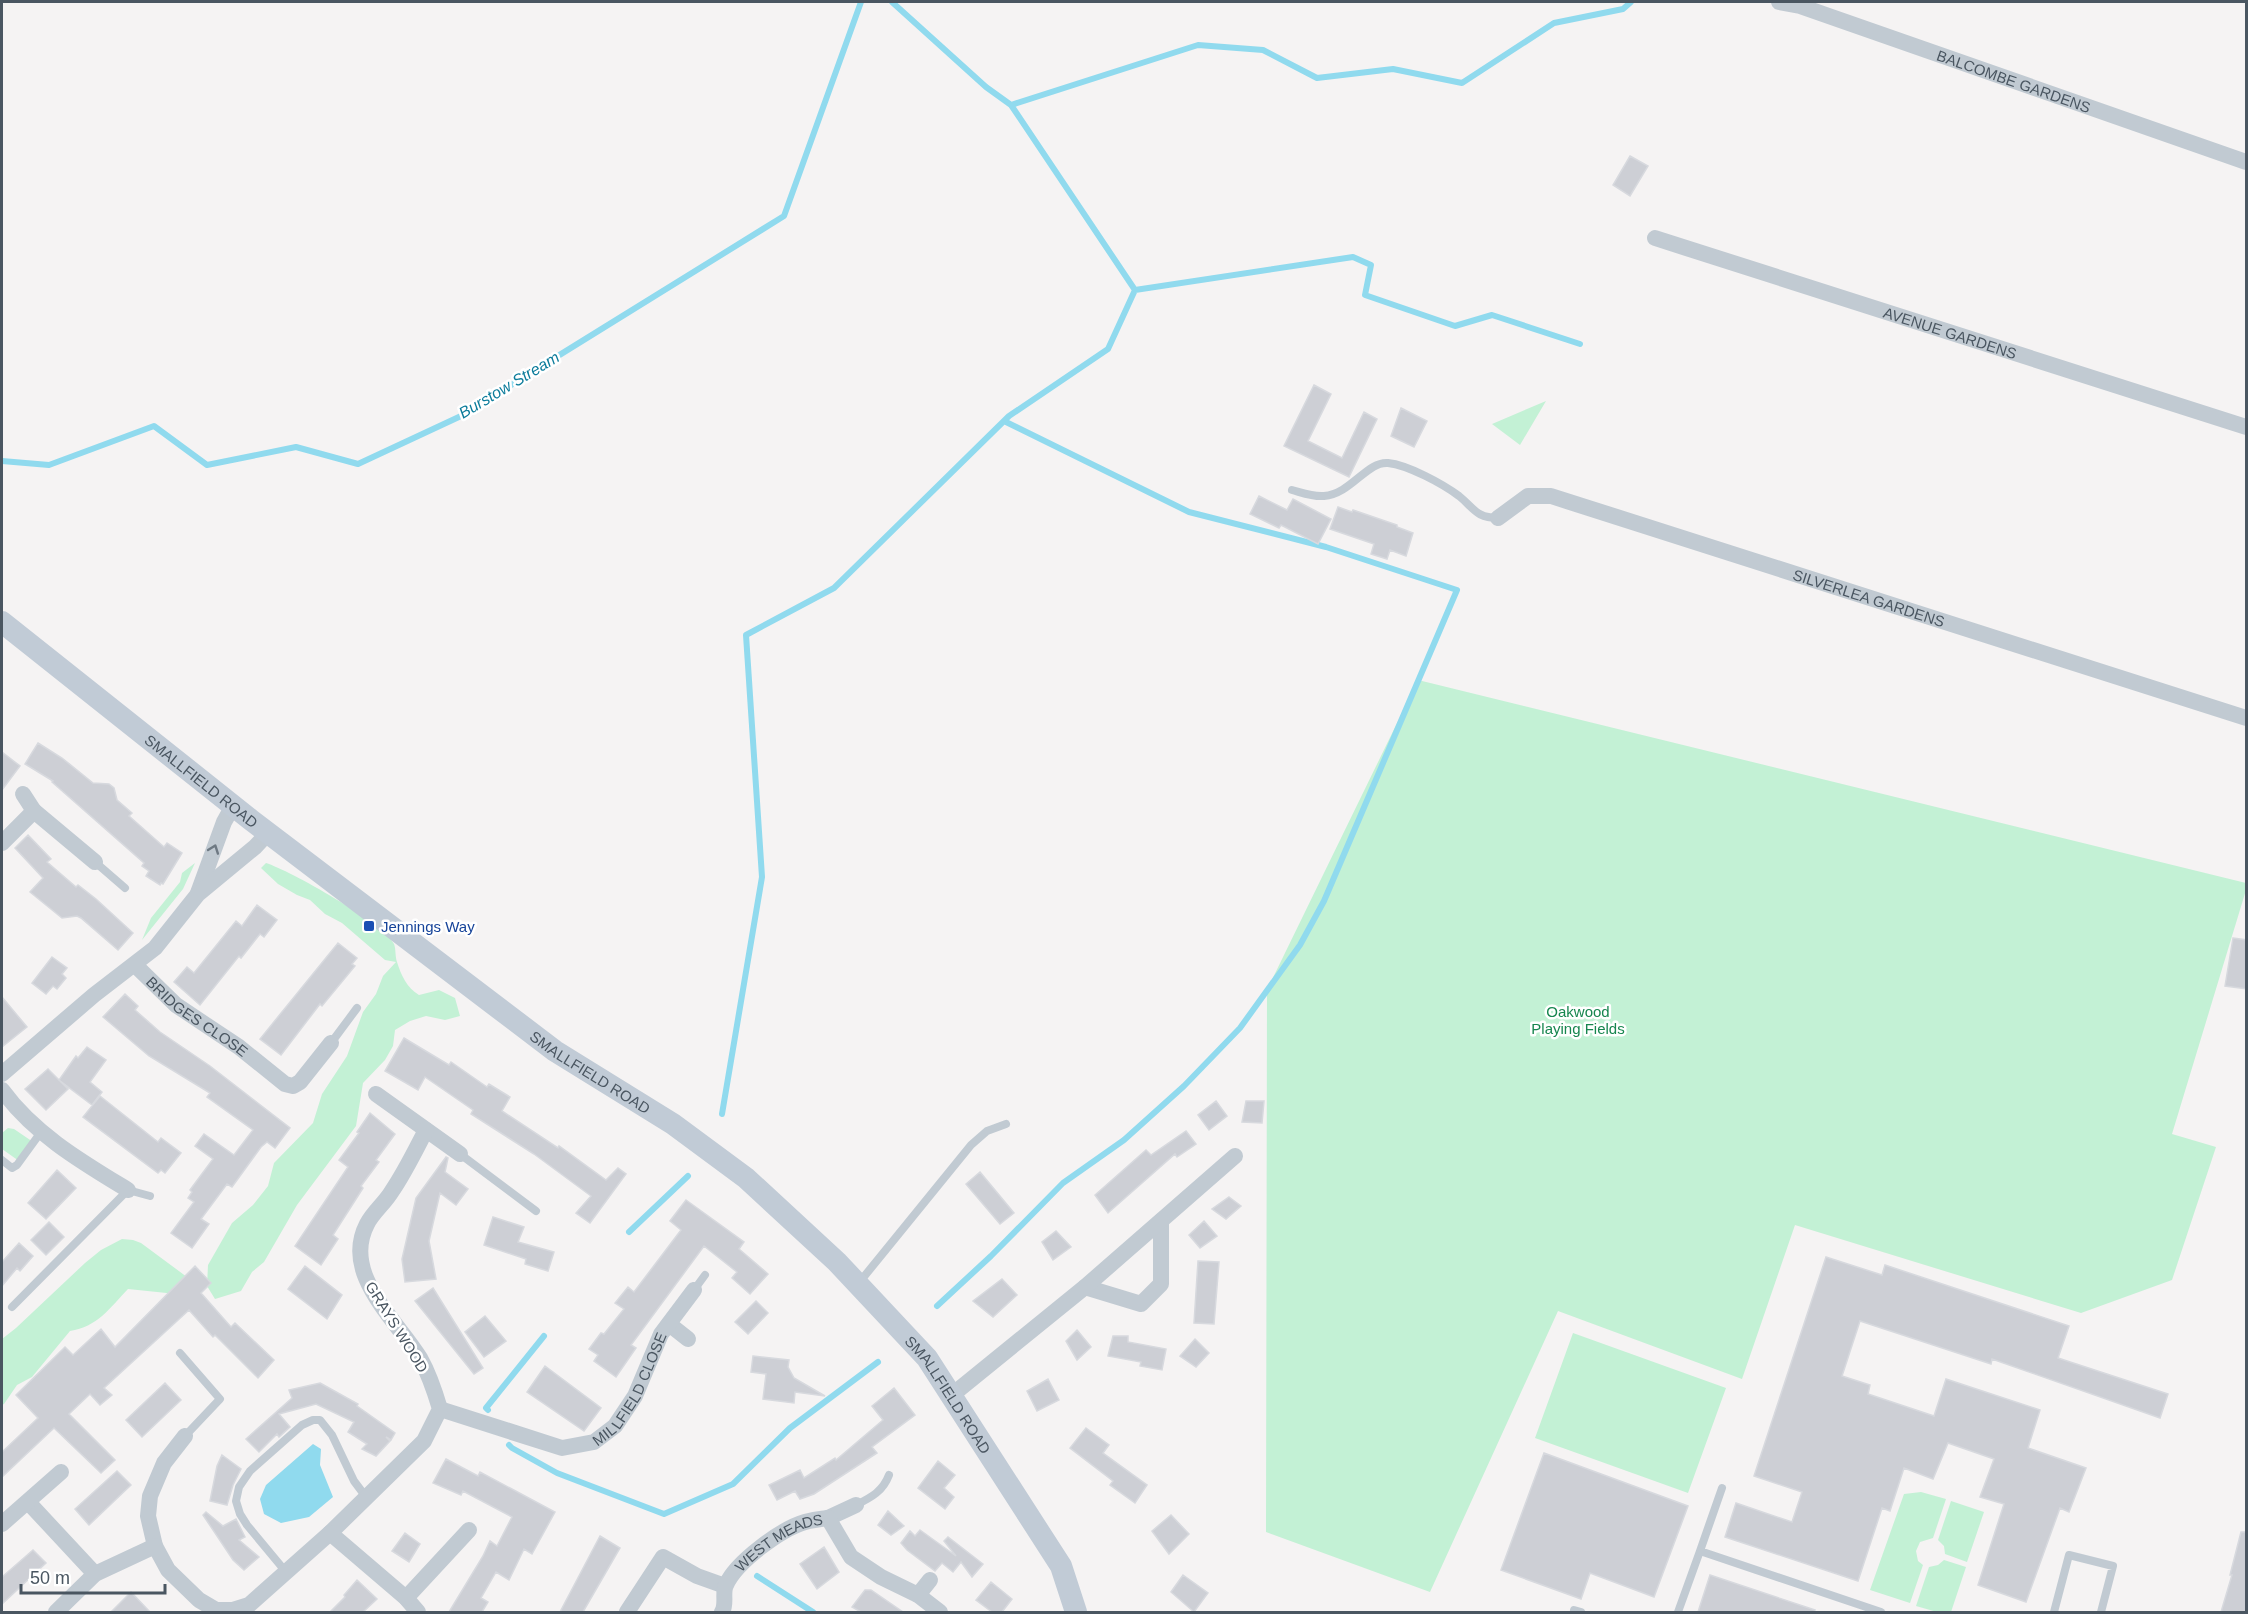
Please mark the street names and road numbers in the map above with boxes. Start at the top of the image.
street label: BALCOMBE GARDENS [1935,46,2093,116]
street label: AVENUE GARDENS [1881,303,2019,362]
street label: SILVERLEA GARDENS [1791,565,1947,630]
street label: SMALLFIELD ROAD [142,731,261,831]
street label: BRIDGES CLOSE [143,973,252,1059]
street label: SMALLFIELD ROAD [527,1027,654,1117]
street label: GRAYS WOOD [362,1278,432,1376]
street label: MILLFIELD CLOSE [589,1330,669,1449]
street label: SMALLFIELD ROAD [902,1332,995,1457]
street label: WEST MEADS [731,1510,824,1574]

